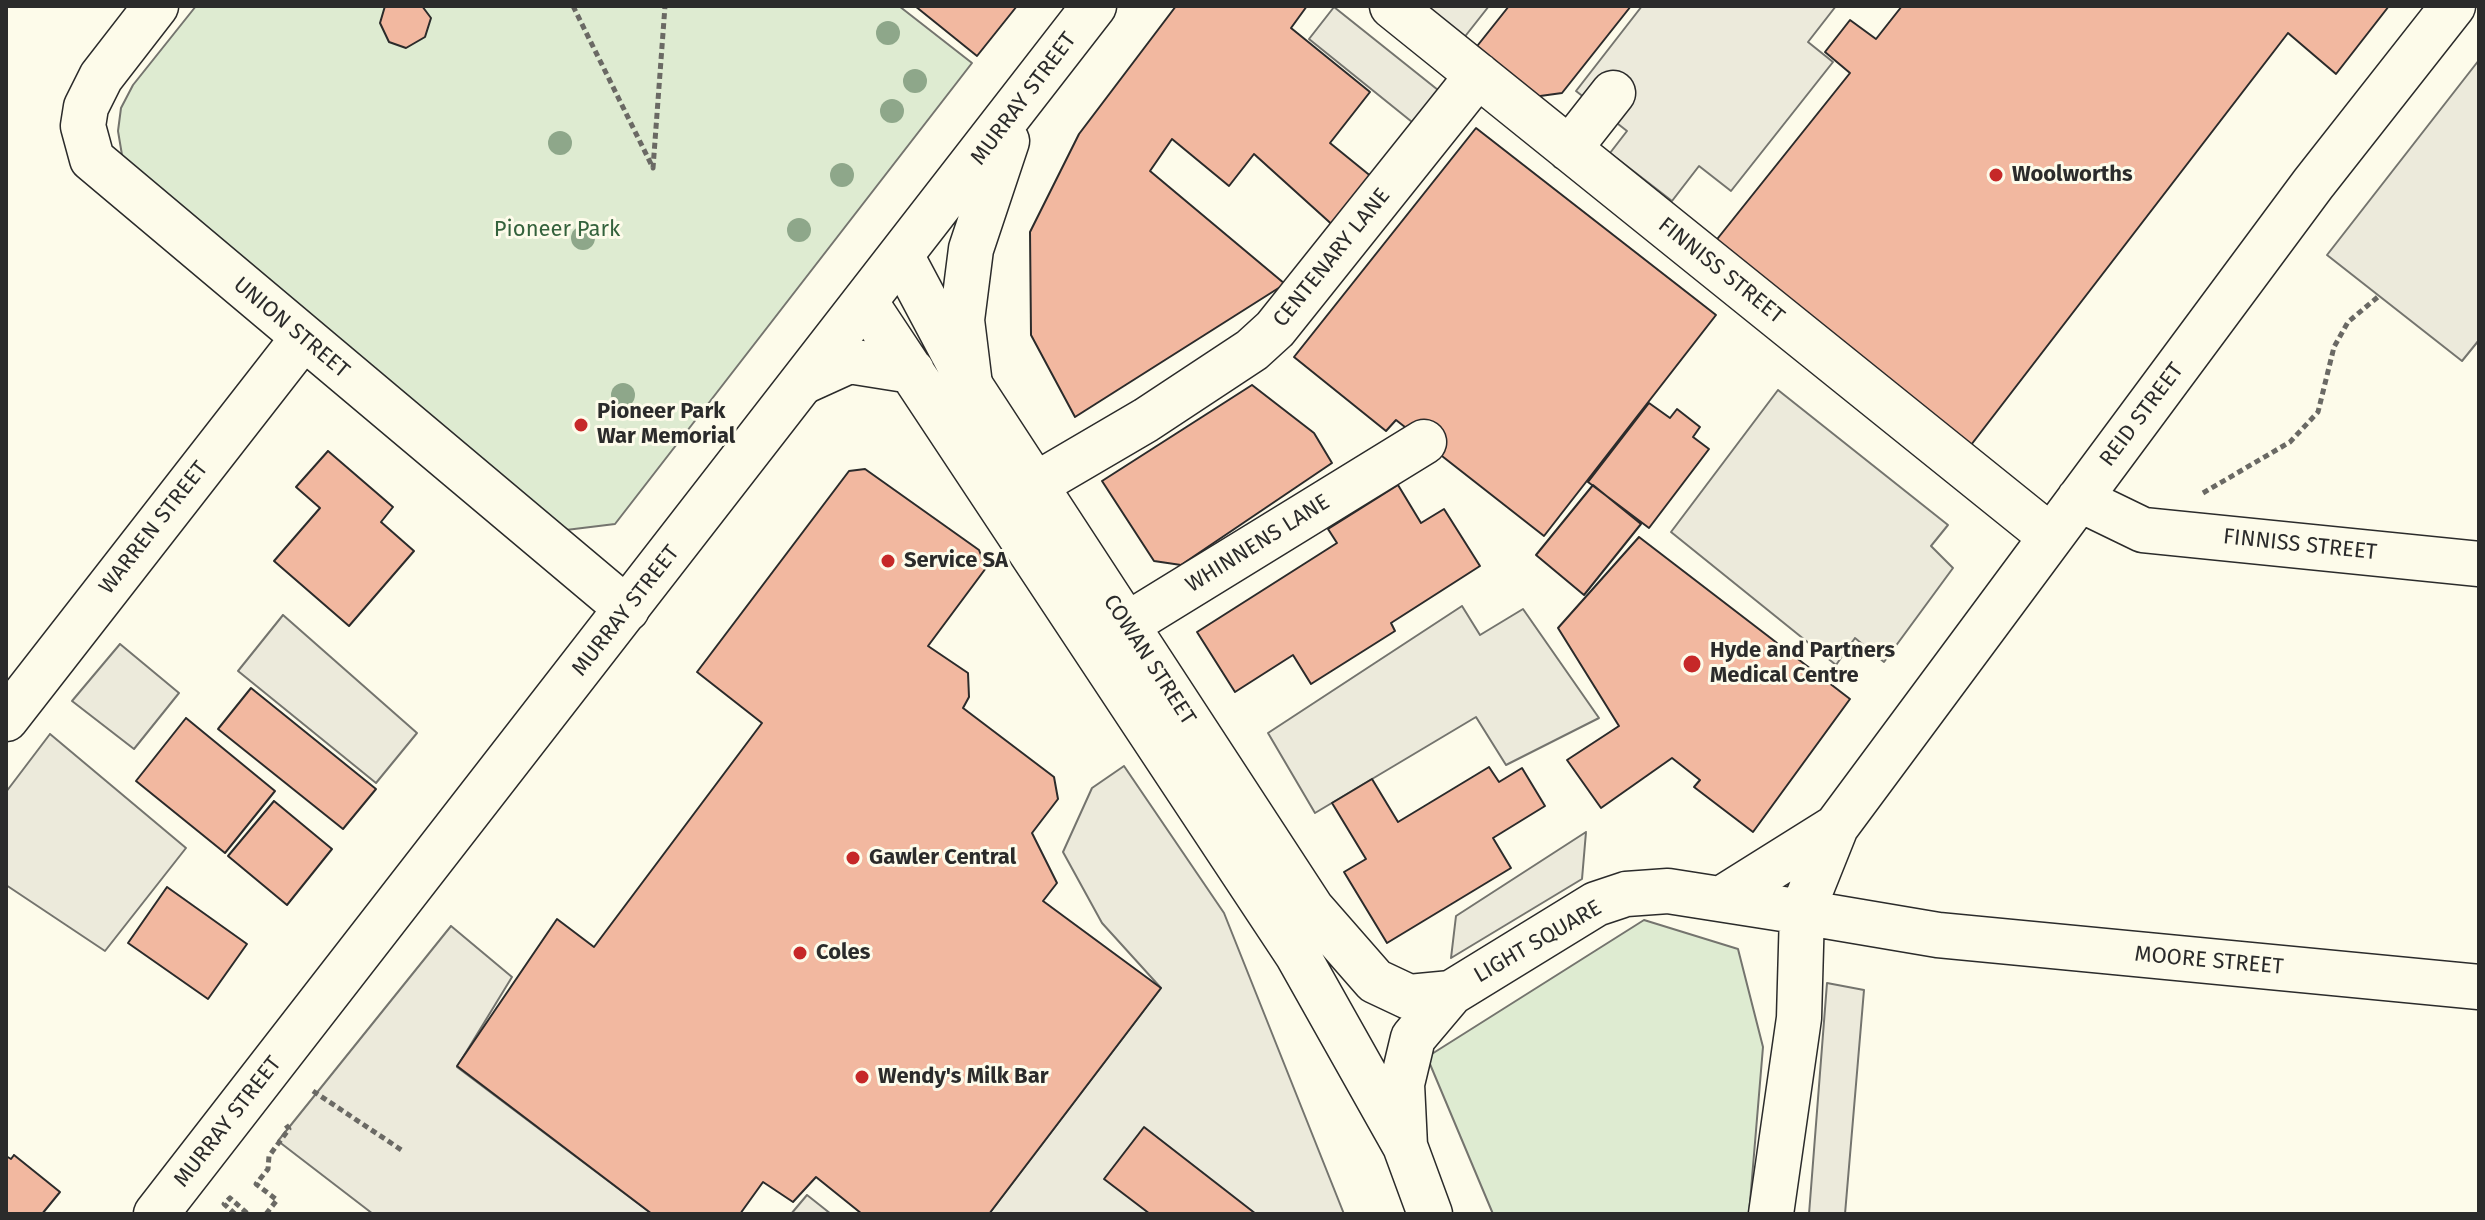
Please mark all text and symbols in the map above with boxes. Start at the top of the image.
street label: MURRAY STREET [966,28,1082,170]
place label: Woolworths [2012,162,2133,188]
marker: Woolworths [1987,166,2005,184]
street label: CENTENARY LANE [1268,183,1396,333]
street label: FINNISS STREET [1653,212,1789,330]
park label: Pioneer Park [494,217,620,243]
street label: UNION STREET [228,272,354,384]
street label: REID STREET [2095,358,2189,472]
place label: Pioneer Park War Memorial [597,399,735,450]
marker: Pioneer Park War Memorial [572,416,590,434]
street label: WARREN STREET [94,456,214,600]
street label: WHINNENS LANE [1181,489,1335,599]
street label: FINNISS STREET [2222,524,2378,566]
street label: MURRAY STREET [567,540,685,682]
place label: Service SA [904,548,1008,574]
marker: Service SA [879,552,897,570]
street label: COWAN STREET [1097,590,1201,730]
place label: Hyde and Partners Medical Centre [1710,638,1895,690]
marker: Hyde and Partners Medical Centre [1681,653,1703,675]
place label: Gawler Central [869,845,1016,871]
marker: Gawler Central [844,849,862,867]
street label: LIGHT SQUARE [1470,895,1606,989]
place label: Coles [816,940,870,966]
street label: MOORE STREET [2133,941,2285,981]
marker: Coles [791,944,809,962]
street label: MURRAY STREET [169,1051,287,1193]
place label: Wendy's Milk Bar [878,1064,1049,1090]
marker: Wendy's Milk Bar [853,1068,871,1086]

